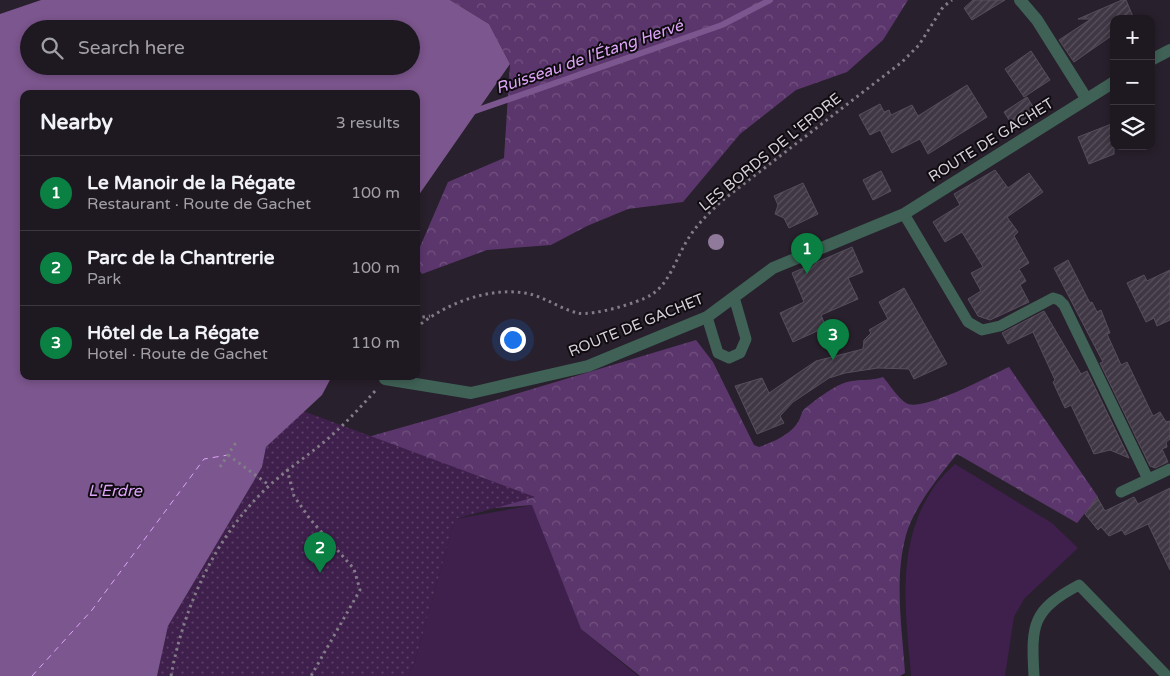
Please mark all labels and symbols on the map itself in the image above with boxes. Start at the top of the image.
water label: Ruisseau de l'Étang Hervé [493,15,686,98]
street label: LES BORDS DE L'ERDRE [695,89,845,215]
street label: ROUTE DE GACHET [925,94,1057,186]
pin: 1 [791,233,823,274]
street label: ROUTE DE GACHET [566,290,706,360]
pin: 3 [817,319,849,360]
your location [500,327,526,353]
water label: L'Erdre [88,481,143,501]
pin: 2 [304,532,336,573]

